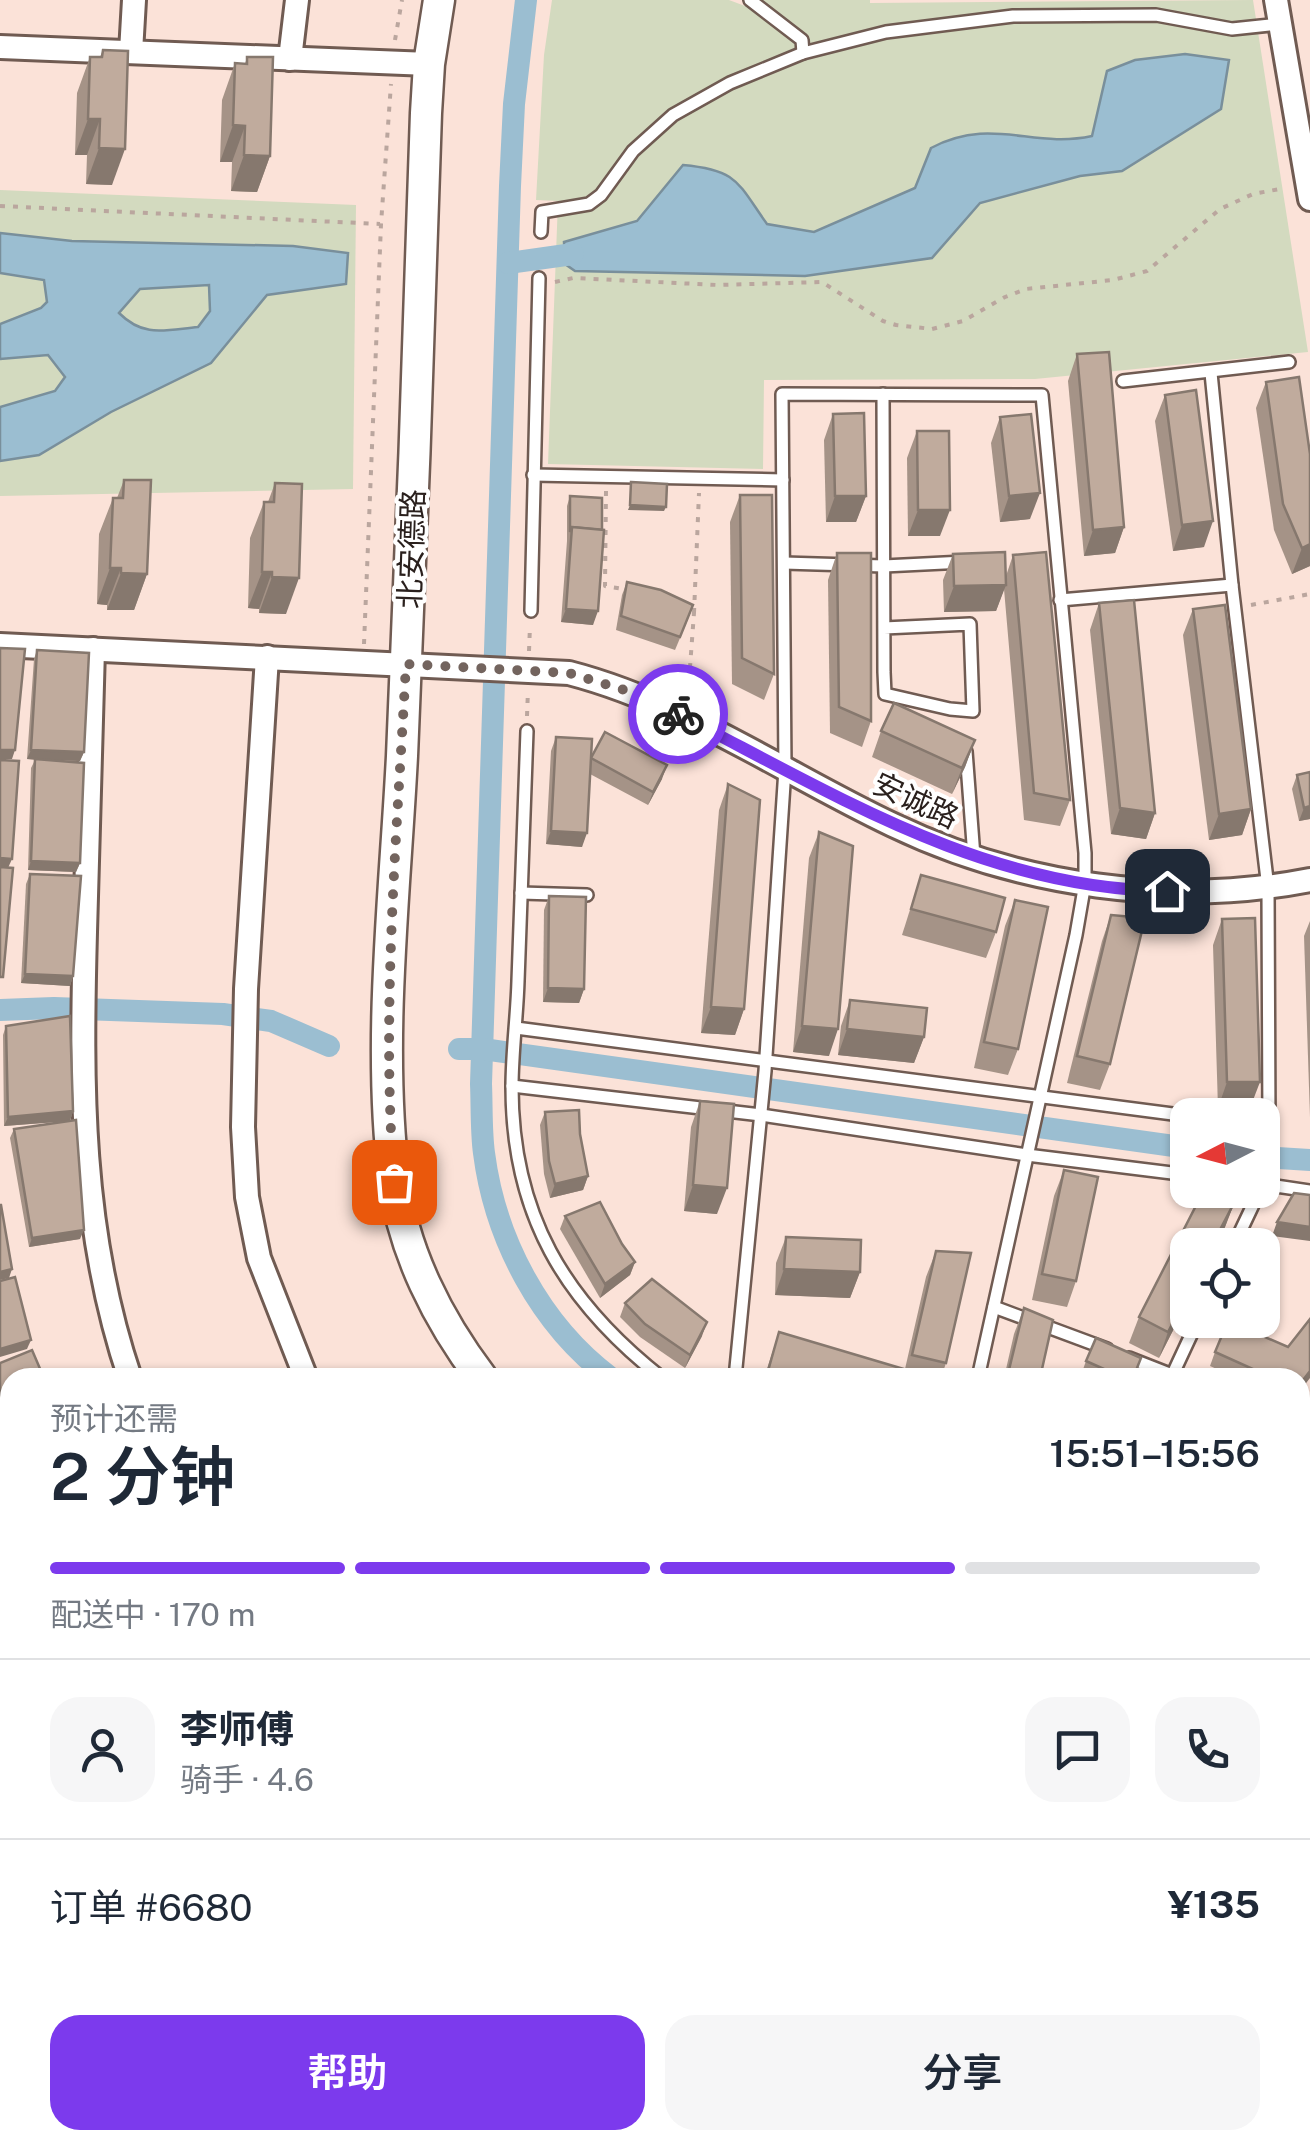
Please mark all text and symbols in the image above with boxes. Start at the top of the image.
street label: 北安德路 [391,488,431,610]
courier [628,664,728,764]
icon: bike [651,687,706,742]
street label: 安诚路 [868,765,964,835]
pin [1125,849,1210,934]
icon: home [1140,864,1195,919]
north arrow [1170,1098,1280,1208]
map controls [1170,1098,1280,1338]
pin [352,1140,437,1225]
icon: bag [367,1155,422,1210]
button: locate [1170,1228,1280,1338]
text: 预计还需 [50,1400,178,1437]
text: 15:51–15:56 [1050,1431,1260,1476]
text: 2 分钟 [50,1438,235,1515]
text: 配送中 · 170 m [50,1596,255,1633]
button: person [50,1697,155,1802]
button: chat [1025,1697,1130,1802]
button: phone [1155,1697,1260,1802]
text: 李师傅 [180,1707,294,1752]
text: 骑手 · 4.6 [180,1761,314,1798]
text: ¥135 [1168,1882,1260,1927]
text: 订单 #6680 [50,1885,253,1930]
button: 帮助 [50,2015,645,2130]
button: 分享 [665,2015,1260,2130]

